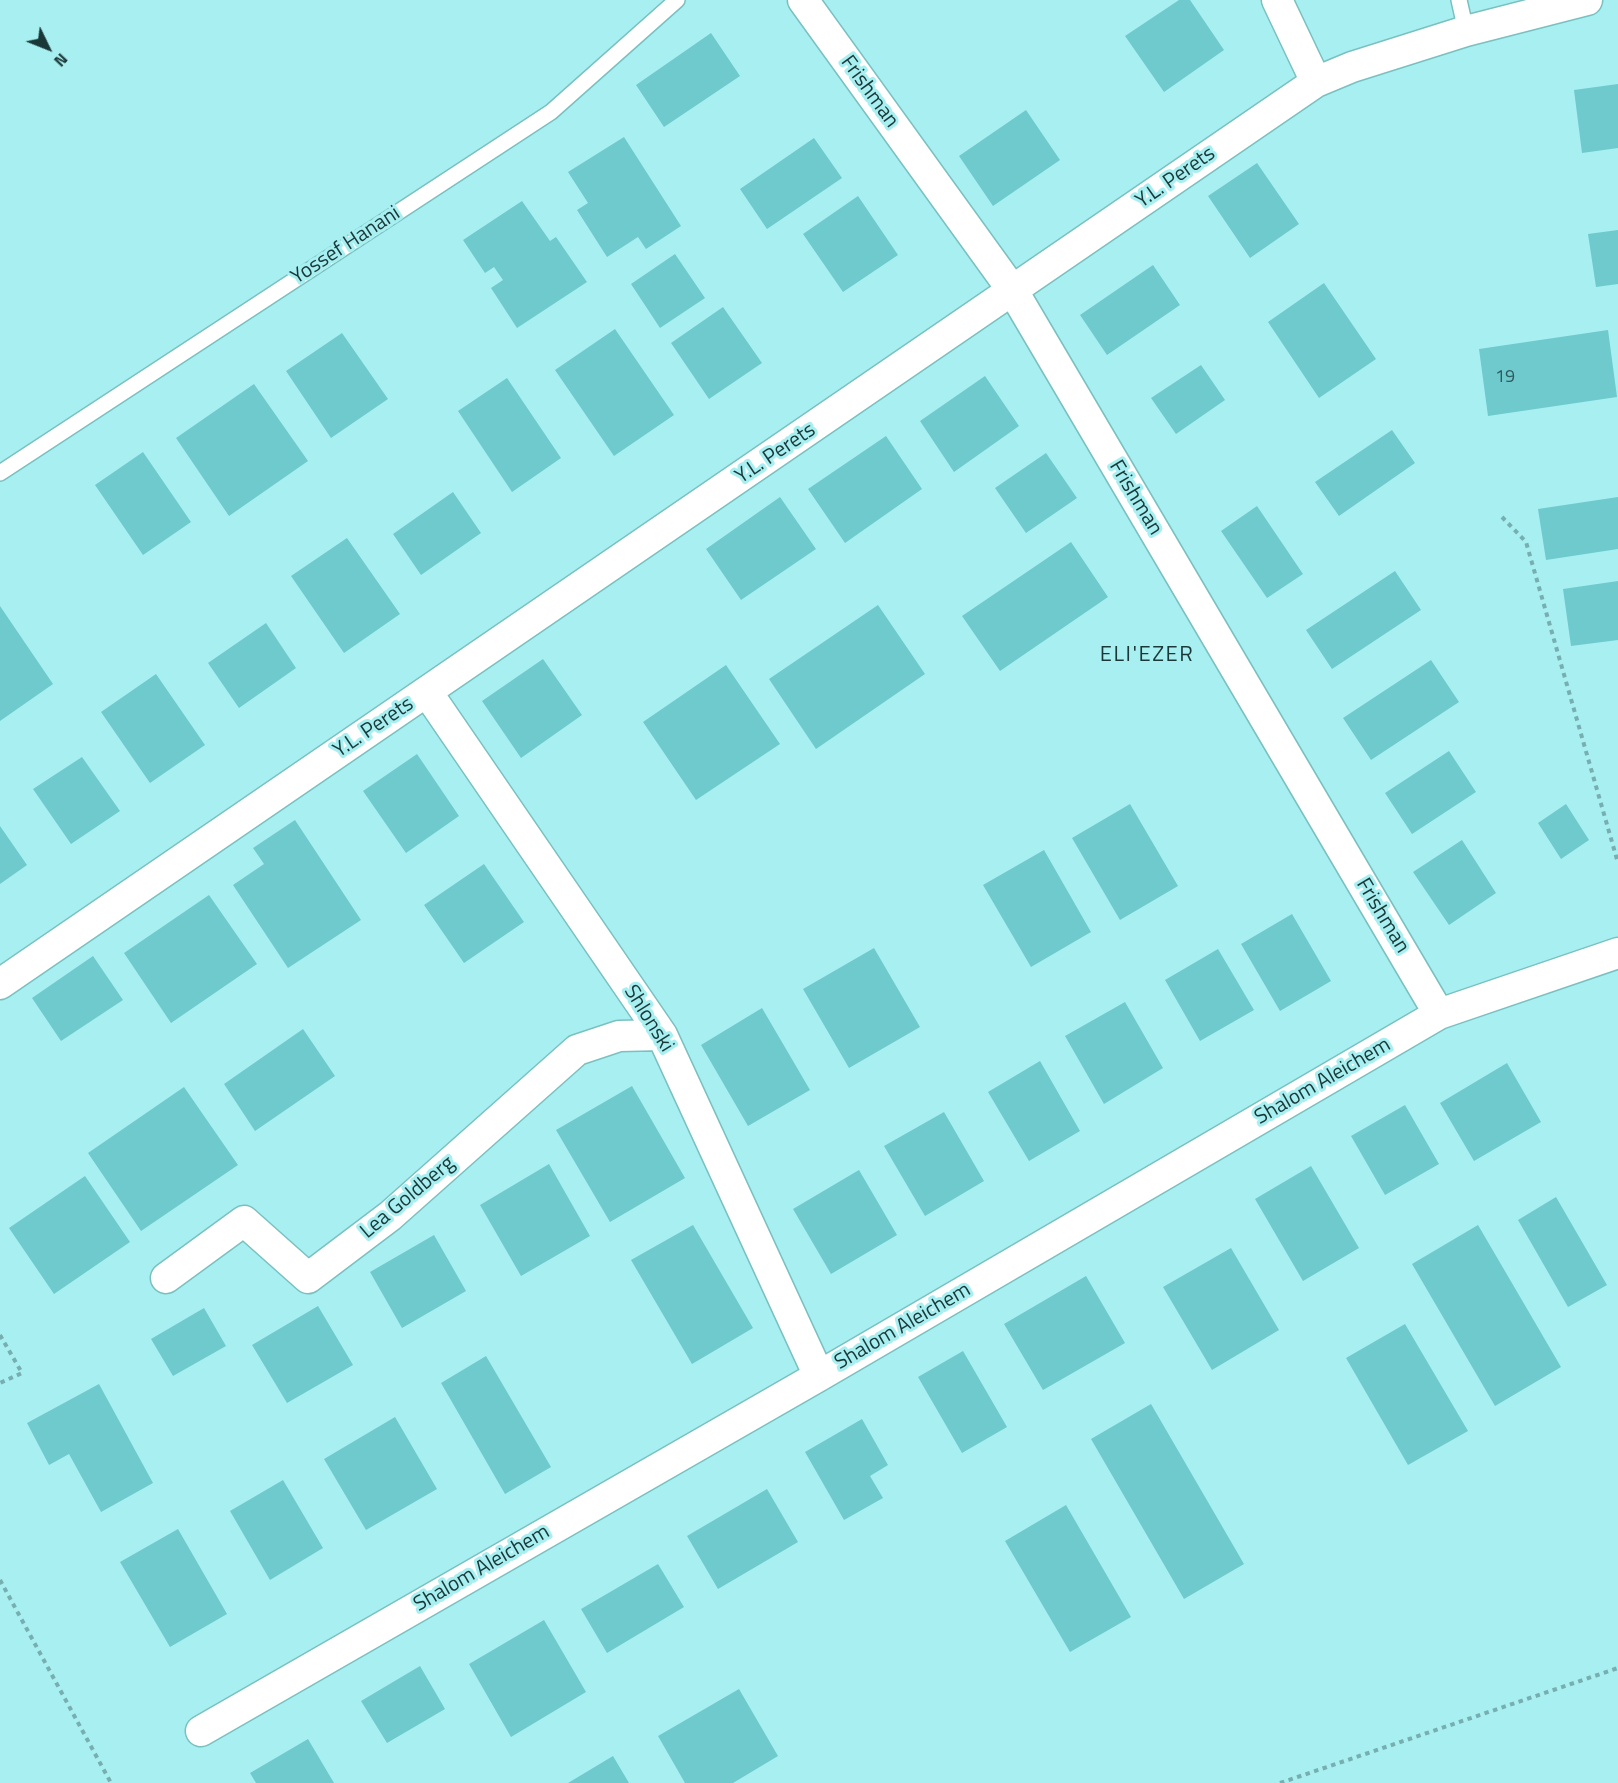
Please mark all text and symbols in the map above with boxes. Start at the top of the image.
north arrow [18,18,78,78]
text: N [49,48,74,73]
street label: Frishman [834,51,904,133]
street label: Y.L. Perets [1131,142,1221,214]
street label: Yossef Hanani [287,201,405,291]
house number: 19 [1495,367,1515,389]
street label: Y.L. Perets [731,418,821,490]
street label: Frishman [1103,456,1167,540]
district label: ELI'EZER [1100,643,1194,669]
street label: Y.L. Perets [329,692,419,764]
street label: Frishman [1350,874,1414,958]
street label: Shlonski [618,981,678,1057]
street label: Shalom Aleichem [1251,1033,1395,1131]
street label: Lea Goldberg [356,1151,460,1245]
street label: Shalom Aleichem [831,1278,975,1376]
street label: Shalom Aleichem [410,1520,554,1618]

